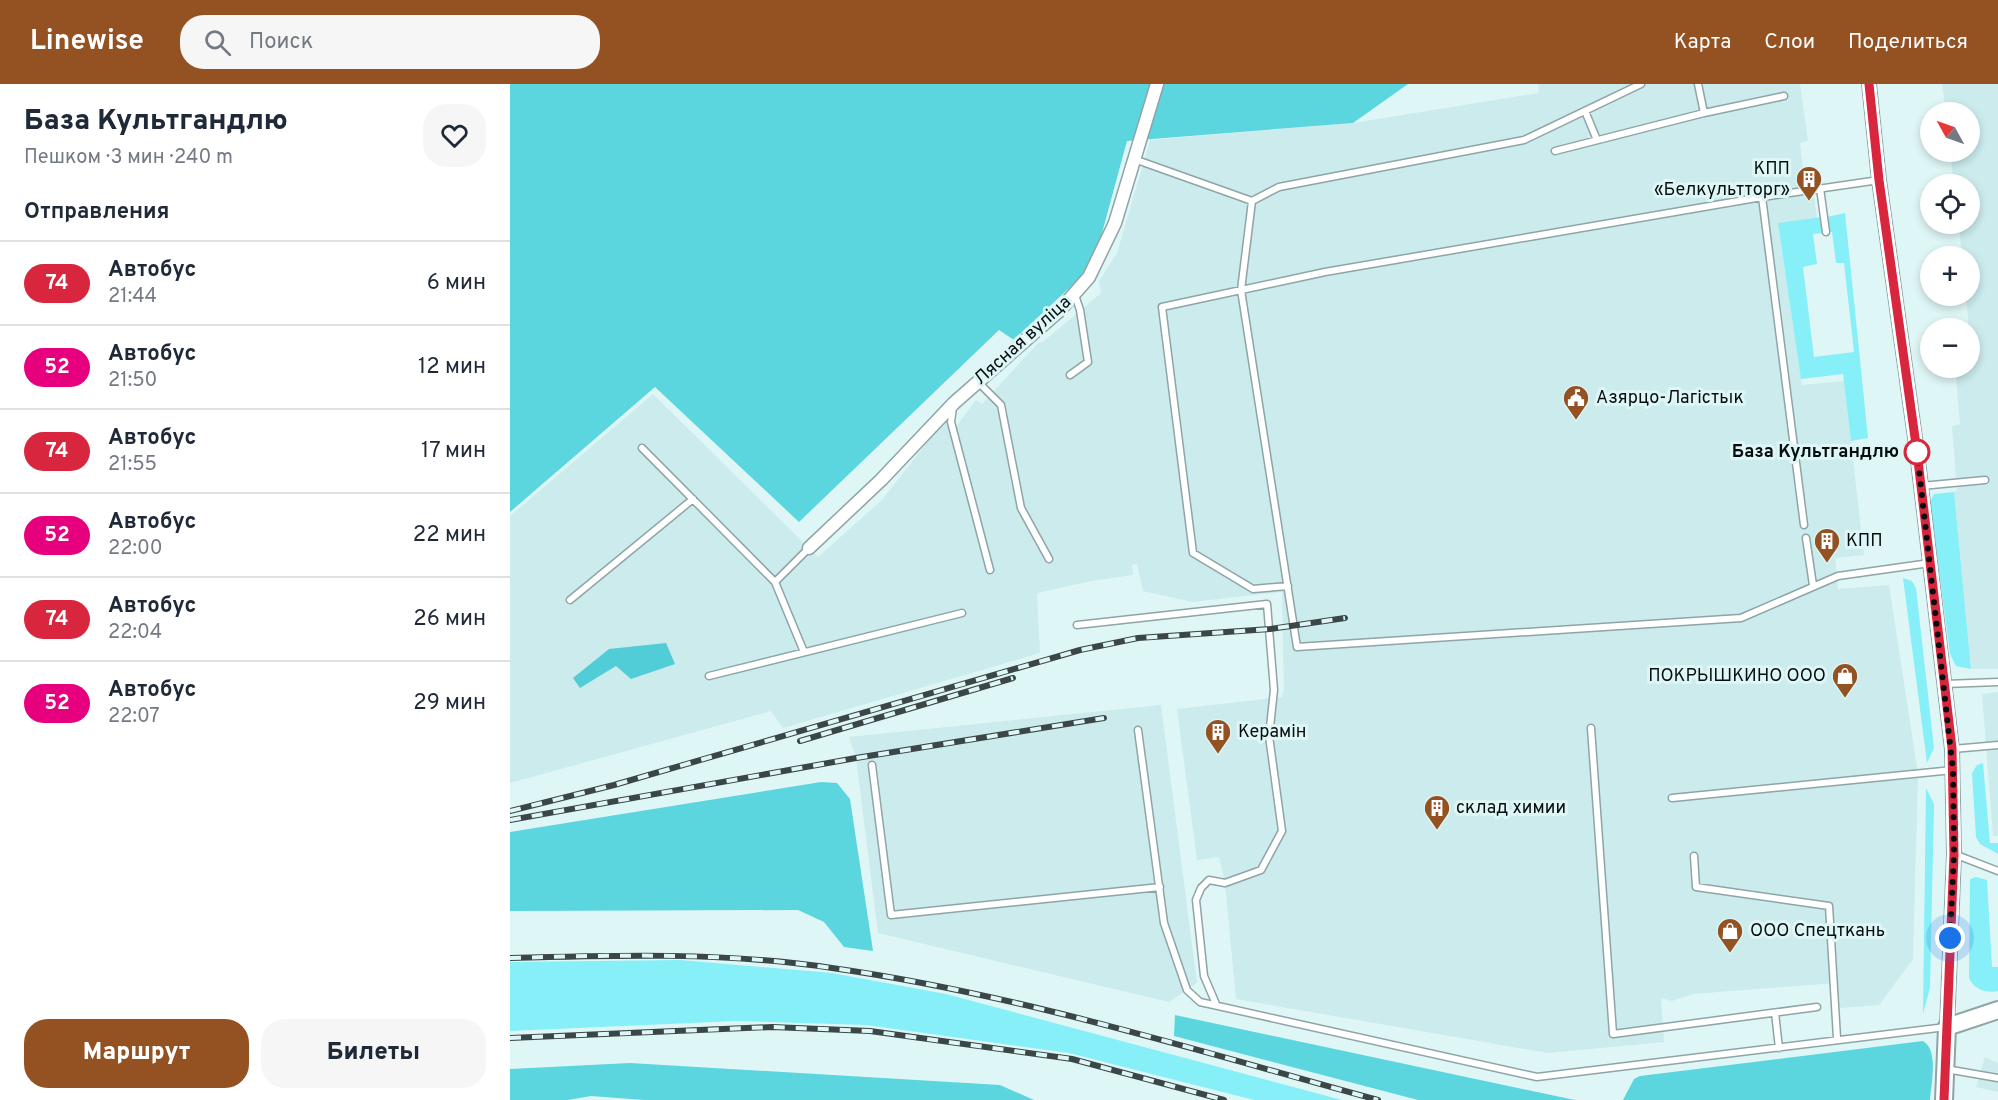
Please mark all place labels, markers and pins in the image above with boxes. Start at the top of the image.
place label: КПП «Белкультторг» [1654,158,1790,202]
building icon: КПП «Белкультторг» [1794,164,1824,202]
public building icon: Азярцо-Лагістык [1561,383,1591,421]
place label: Азярцо-Лагістык [1596,387,1744,410]
marker: База Культгандлю [1904,439,1930,465]
place label: База Культгандлю [1732,441,1899,464]
building icon: КПП [1812,526,1842,564]
place label: КПП [1846,530,1883,553]
shop icon: ПОКРЫШКИНО ООО [1830,661,1860,699]
place label: ПОКРЫШКИНО ООО [1648,665,1826,688]
building icon: Керамін [1203,717,1233,755]
place label: Керамін [1238,721,1307,744]
building icon: склад химии [1422,793,1452,831]
place label: склад химии [1456,797,1566,820]
shop icon: ООО Спецткань [1715,916,1745,954]
place label: ООО Спецткань [1750,920,1885,943]

